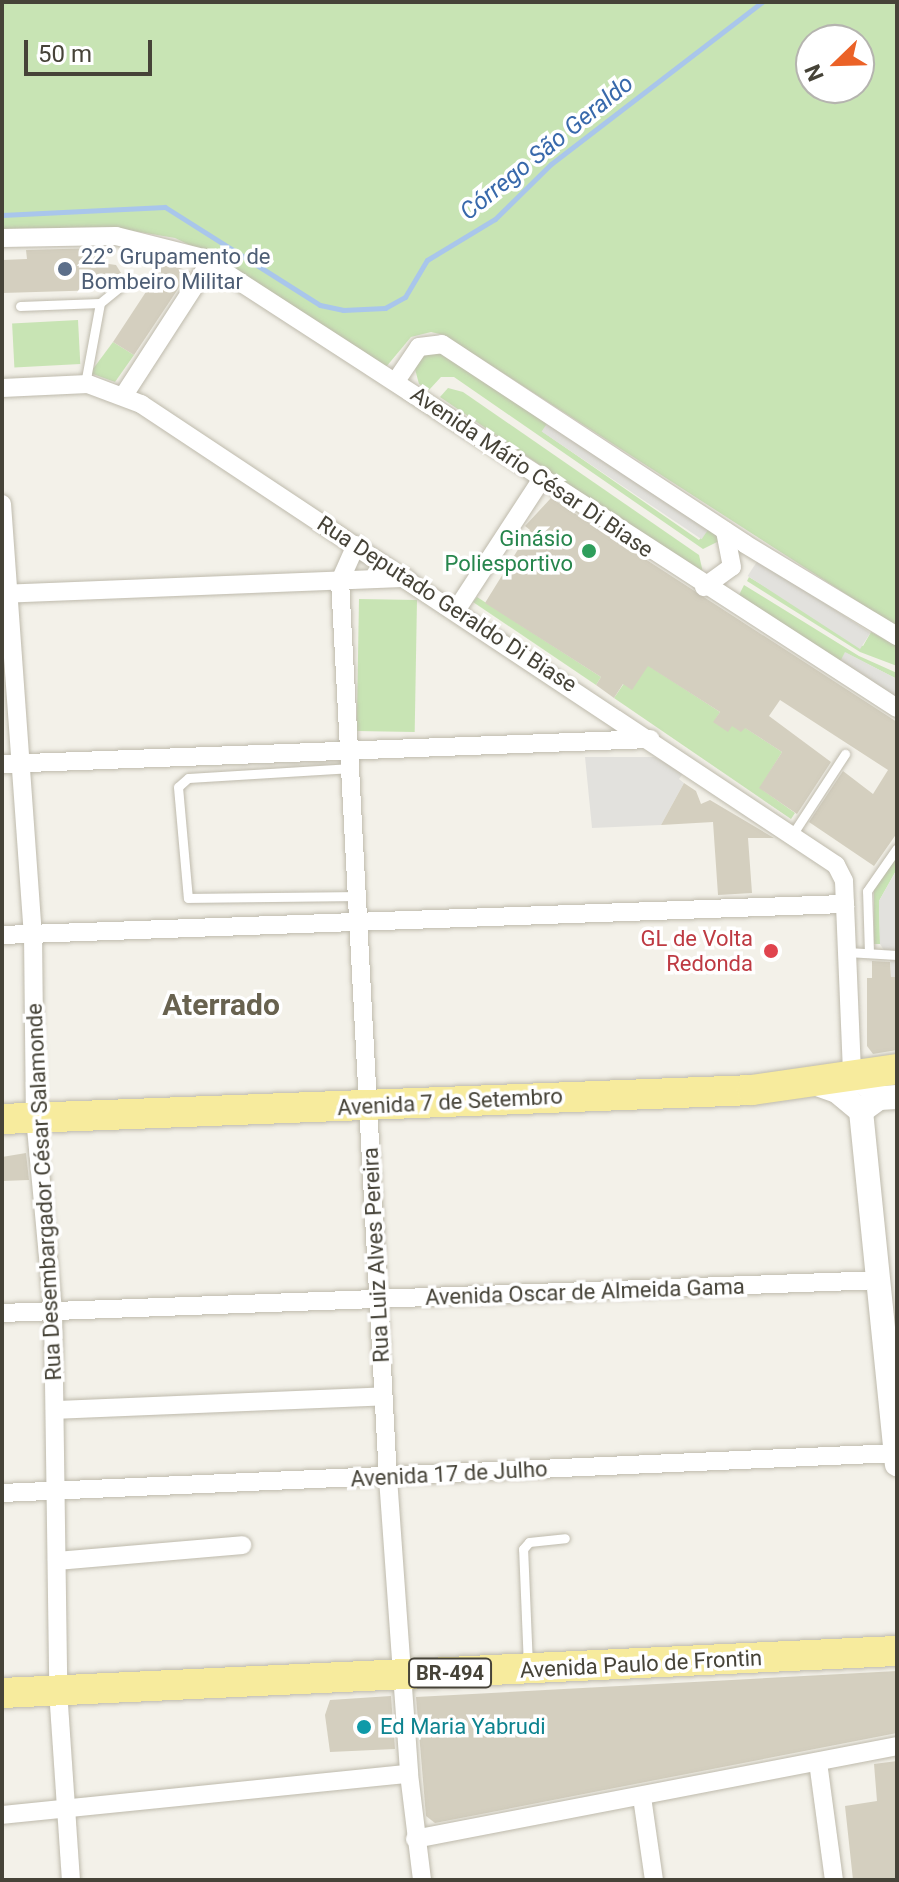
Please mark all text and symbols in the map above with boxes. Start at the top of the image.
scale bar [28,24,156,74]
north arrow [795,24,875,104]
text: 50 m [38,40,92,68]
text: N [800,61,829,85]
water label: Córrego São Geraldo [455,69,639,227]
place label: 22° Grupamento de Bombeiro Militar [81,243,270,294]
marker: 22° Grupamento de Bombeiro Militar [56,260,74,278]
street label: Avenida Mário César Di Biase [406,381,658,563]
street label: Rua Deputado Geraldo Di Biase [312,510,582,698]
place label: Ginásio Poliesportivo [445,525,573,576]
marker: Ginásio Poliesportivo [580,542,598,560]
place label: GL de Volta Redonda [641,925,753,976]
marker: GL de Volta Redonda [760,940,782,962]
district label: Aterrado [162,987,280,1023]
street label: Rua Desembargador César Salamonde [21,1003,67,1381]
street label: Avenida 7 de Setembro [337,1083,563,1121]
street label: Rua Luiz Alves Pereira [357,1147,395,1363]
street label: Avenida Oscar de Almeida Gama [425,1273,745,1311]
street label: Avenida 17 de Julho [350,1456,548,1492]
street label: Avenida Paulo de Frontin [519,1644,763,1684]
road number: BR-494 [408,1657,492,1689]
place label: Ed Maria Yabrudi [380,1714,546,1740]
marker: Ed Maria Yabrudi [355,1718,373,1736]

